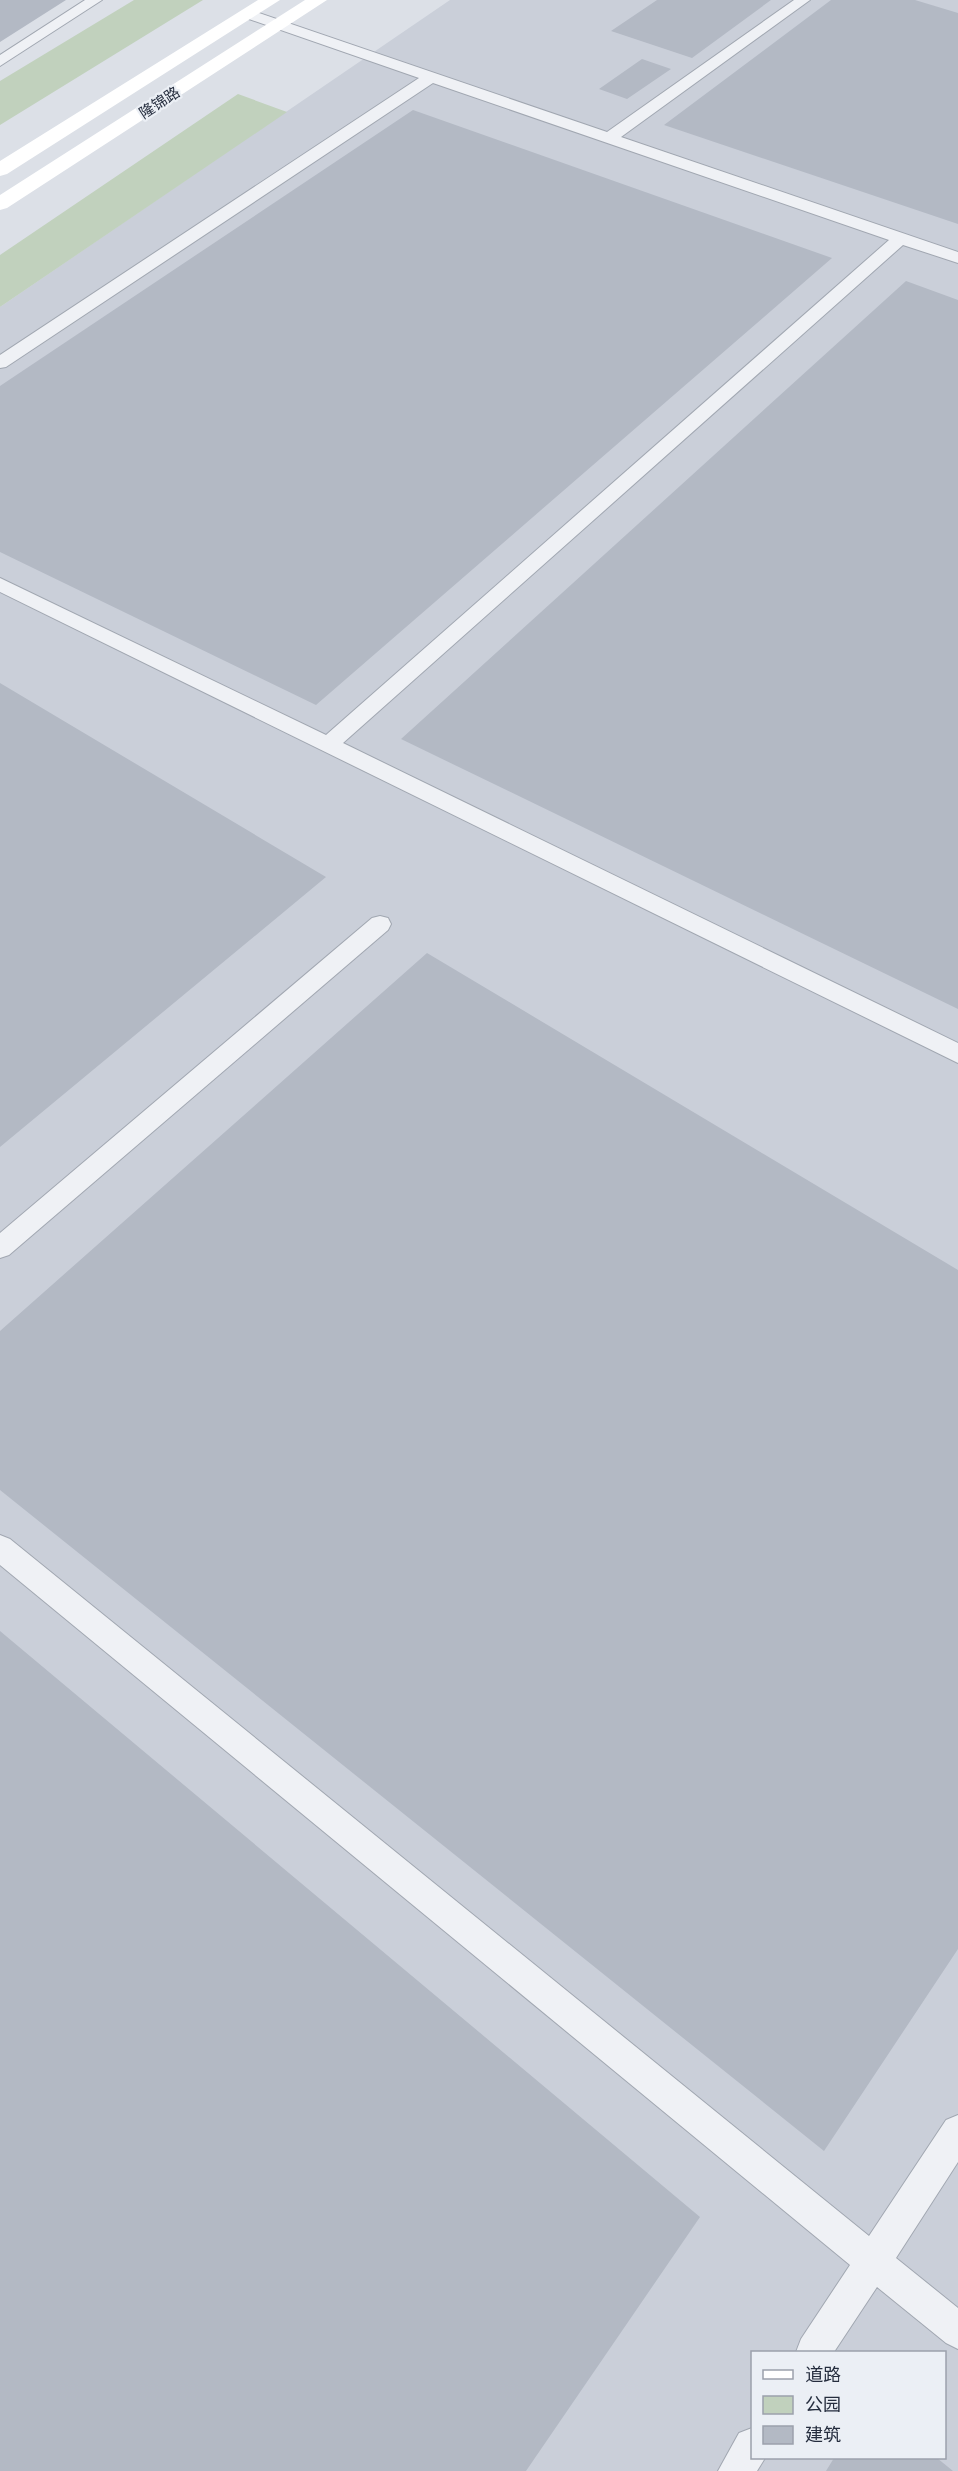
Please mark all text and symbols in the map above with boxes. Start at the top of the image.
street label: 隆锦路 [135,82,183,122]
legend [751,2351,946,2459]
text: 道路 [805,2363,841,2385]
text: 公园 [805,2393,841,2415]
text: 建筑 [805,2423,841,2445]

